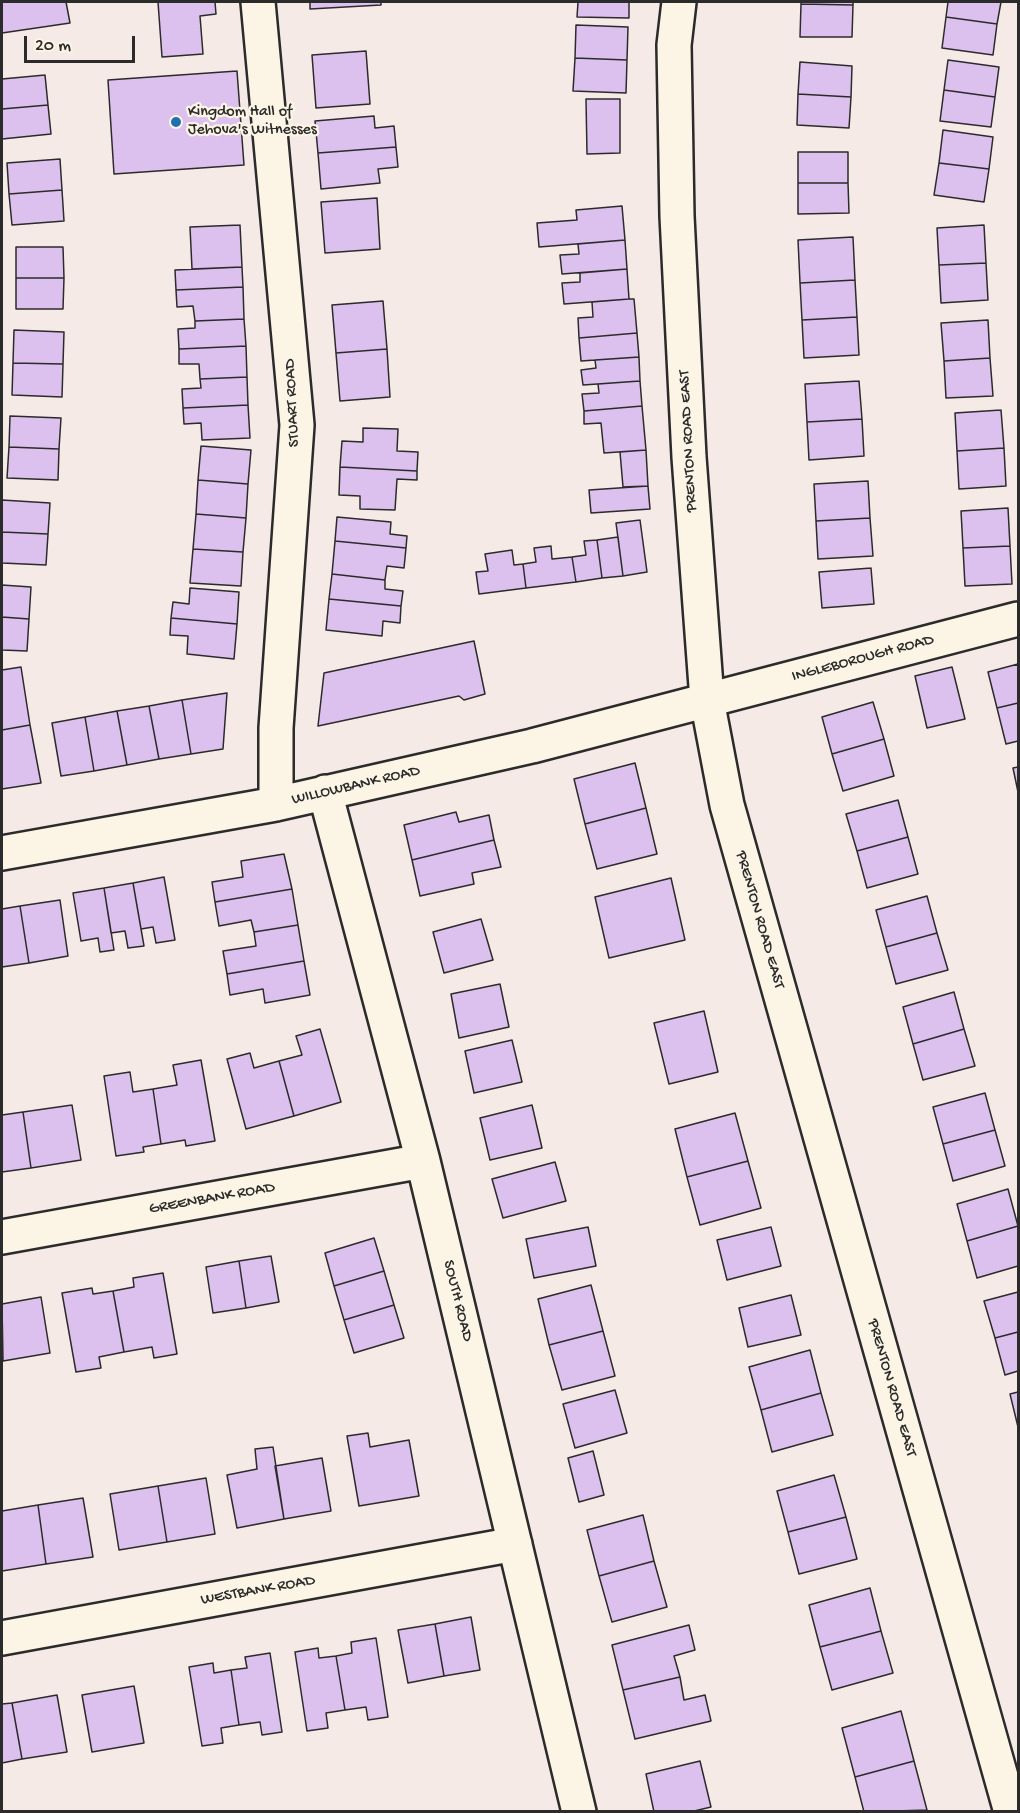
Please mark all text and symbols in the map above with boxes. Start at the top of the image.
scale bar [27,24,138,62]
text: 20 m [35,36,71,57]
place label: Kingdom Hall of Jehova's Witnesses [188,103,317,141]
marker: Kingdom Hall of Jehova's Witnesses [169,115,183,129]
street label: STUART ROAD [281,358,305,448]
street label: PRENTON ROAD EAST [676,369,702,513]
street label: INGLEBOROUGH ROAD [790,631,936,687]
street label: WILLOWBANK ROAD [290,762,422,810]
street label: PRENTON ROAD EAST [730,849,788,991]
street label: GREENBANK ROAD [148,1178,276,1220]
street label: SOUTH ROAD [438,1258,476,1344]
street label: PRENTON ROAD EAST [862,1317,920,1459]
street label: WESTBANK ROAD [199,1572,317,1610]

